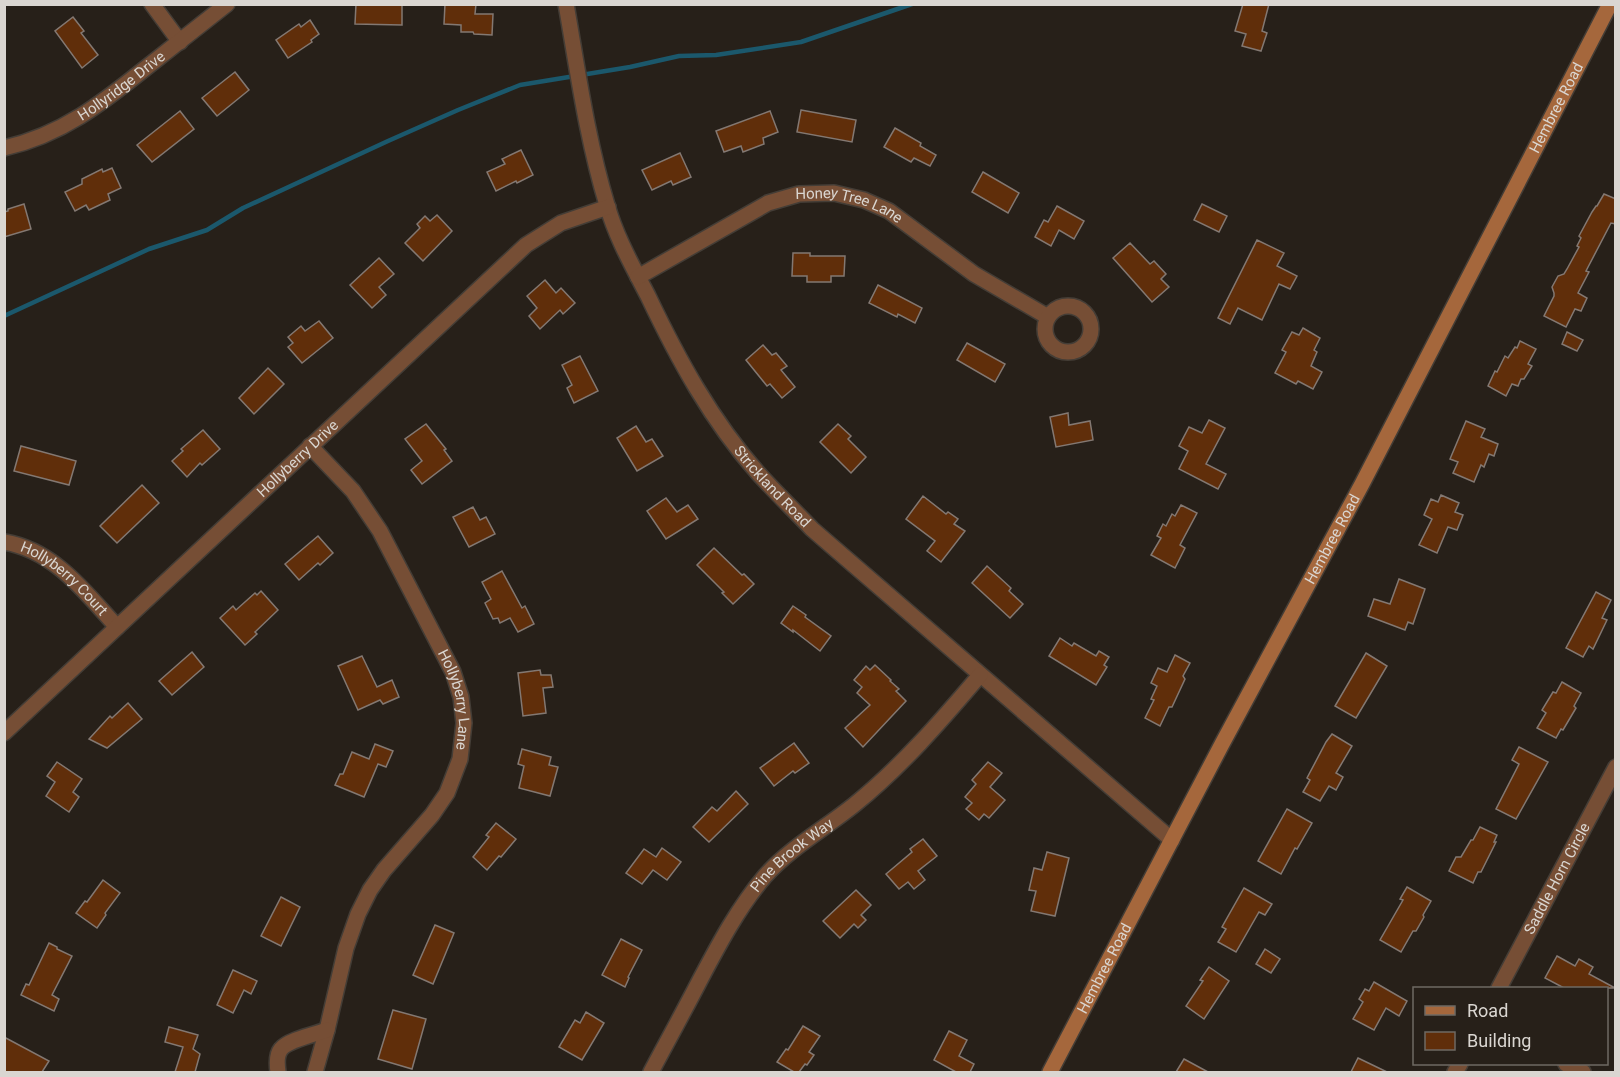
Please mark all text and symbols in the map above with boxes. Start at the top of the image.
street label: Hollyridge Drive [74,47,169,125]
street label: Hembree Road [1526,60,1587,156]
street label: Honey Tree Lane [795,184,906,227]
street label: Hollyberry Drive [253,416,342,501]
street label: Strickland Road [730,442,814,531]
street label: Hembree Road [1301,491,1364,587]
street label: Hollyberry Court [18,538,112,619]
street label: Hollyberry Lane [434,646,473,751]
street label: Pine Brook Way [746,815,837,896]
street label: Saddle Horn Circle [1520,820,1594,937]
street label: Hembree Road [1073,920,1135,1017]
legend [1413,987,1608,1065]
text: Road [1467,1000,1508,1021]
text: Building [1467,1030,1531,1051]

